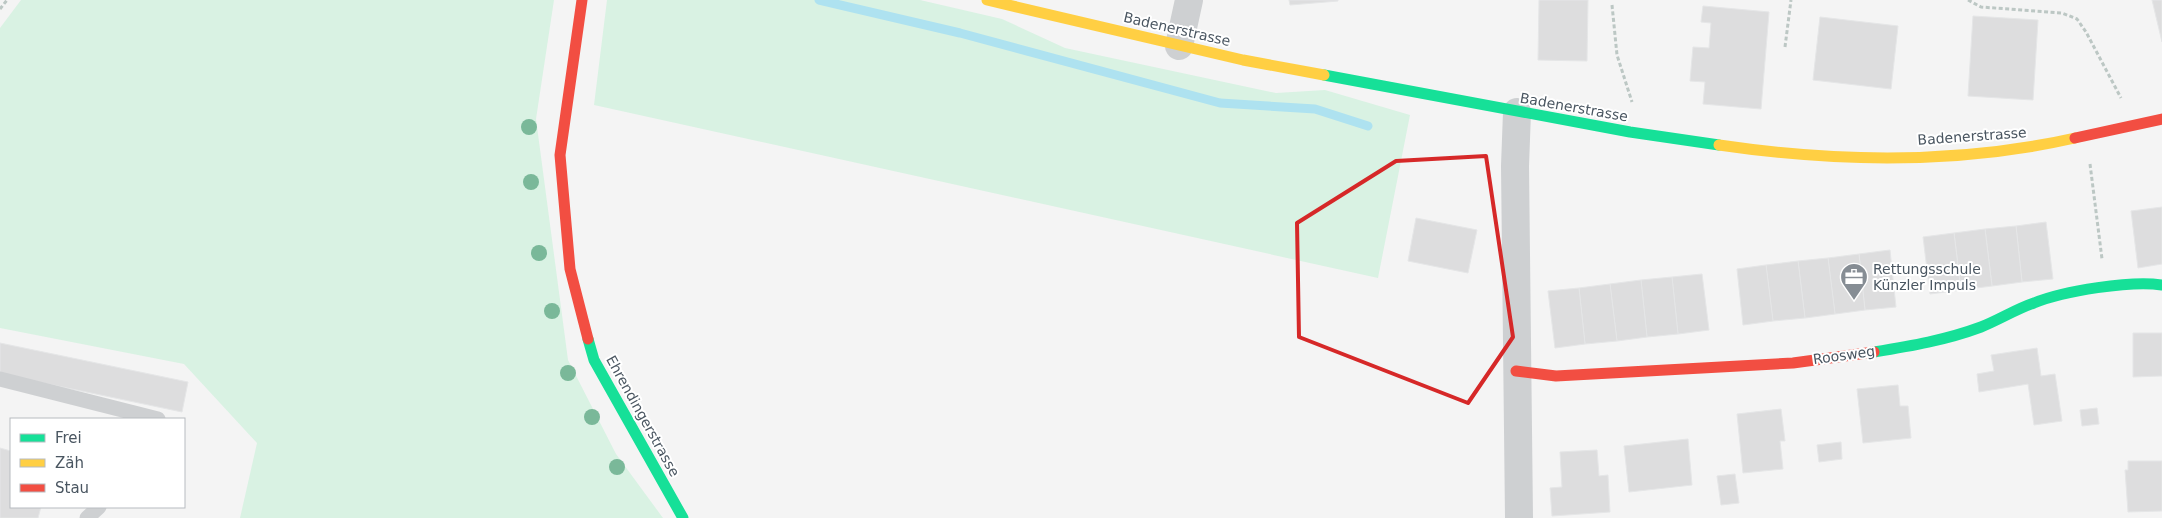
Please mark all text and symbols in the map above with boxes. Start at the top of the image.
street label: Badenerstrasse [1122,9,1232,49]
street label: Badenerstrasse [1519,90,1629,124]
street label: Badenerstrasse [1917,124,2027,148]
place label: Rettungsschule Künzler Impuls [1873,261,1981,293]
office icon: Rettungsschule Künzler Impuls [1839,262,1869,301]
street label: Roosweg [1812,343,1876,367]
street label: Ehrendingerstrasse [603,353,683,479]
legend [10,418,185,508]
text: Frei [55,429,82,447]
text: Zäh [55,454,84,472]
text: Stau [55,479,89,497]

